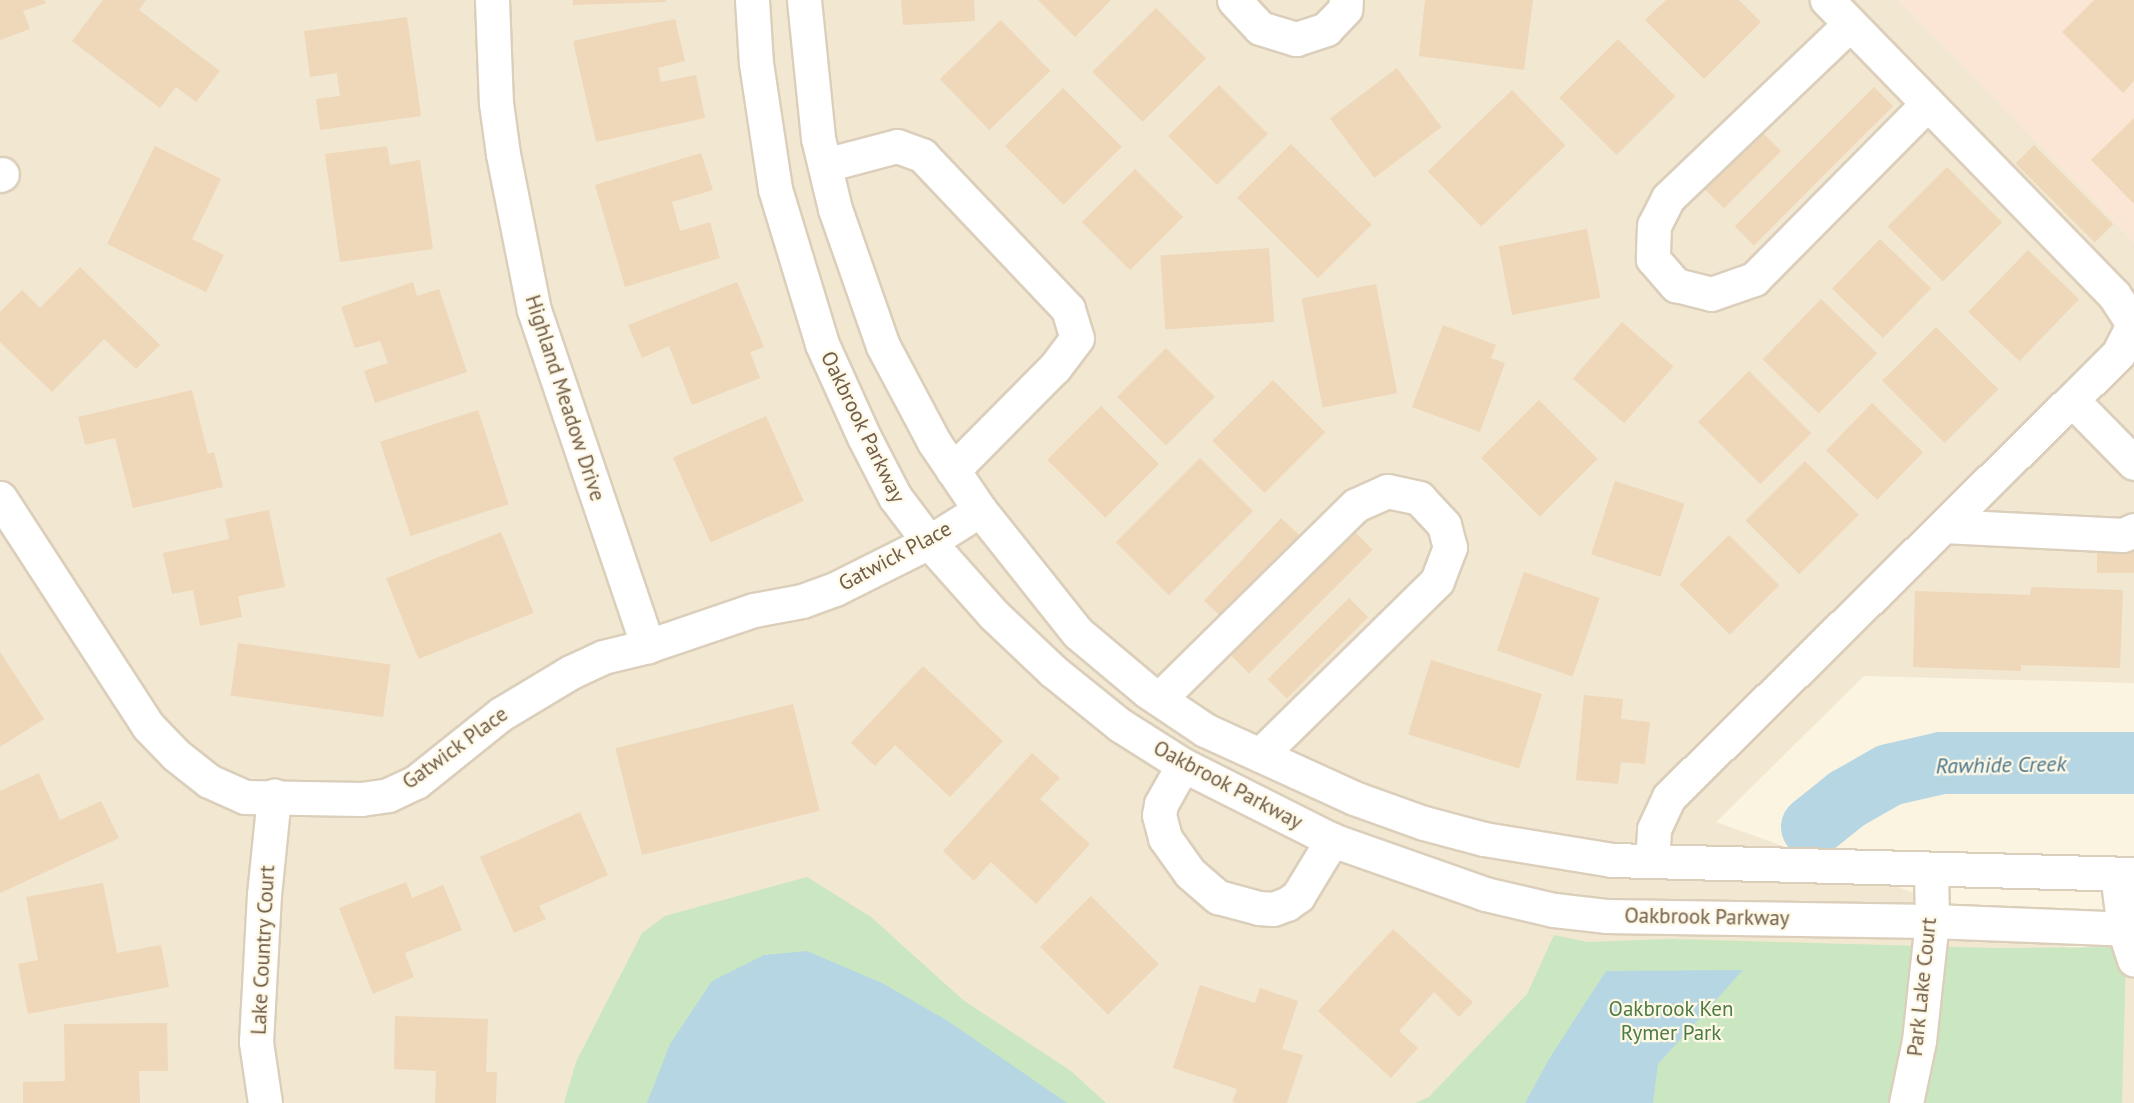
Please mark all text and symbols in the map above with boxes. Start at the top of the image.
street label: Highland Meadow Drive [520,292,610,504]
street label: Oakbrook Parkway [815,347,911,507]
street label: Gatwick Place [834,516,956,596]
street label: Gatwick Place [397,701,513,795]
street label: Oakbrook Parkway [1149,735,1307,835]
water label: Rawhide Creek [1935,751,2067,779]
street label: Lake Country Court [246,864,280,1036]
street label: Oakbrook Parkway [1624,903,1790,931]
street label: Park Lake Court [1902,916,1942,1058]
park label: Oakbrook Ken Rymer Park [1608,996,1734,1046]

